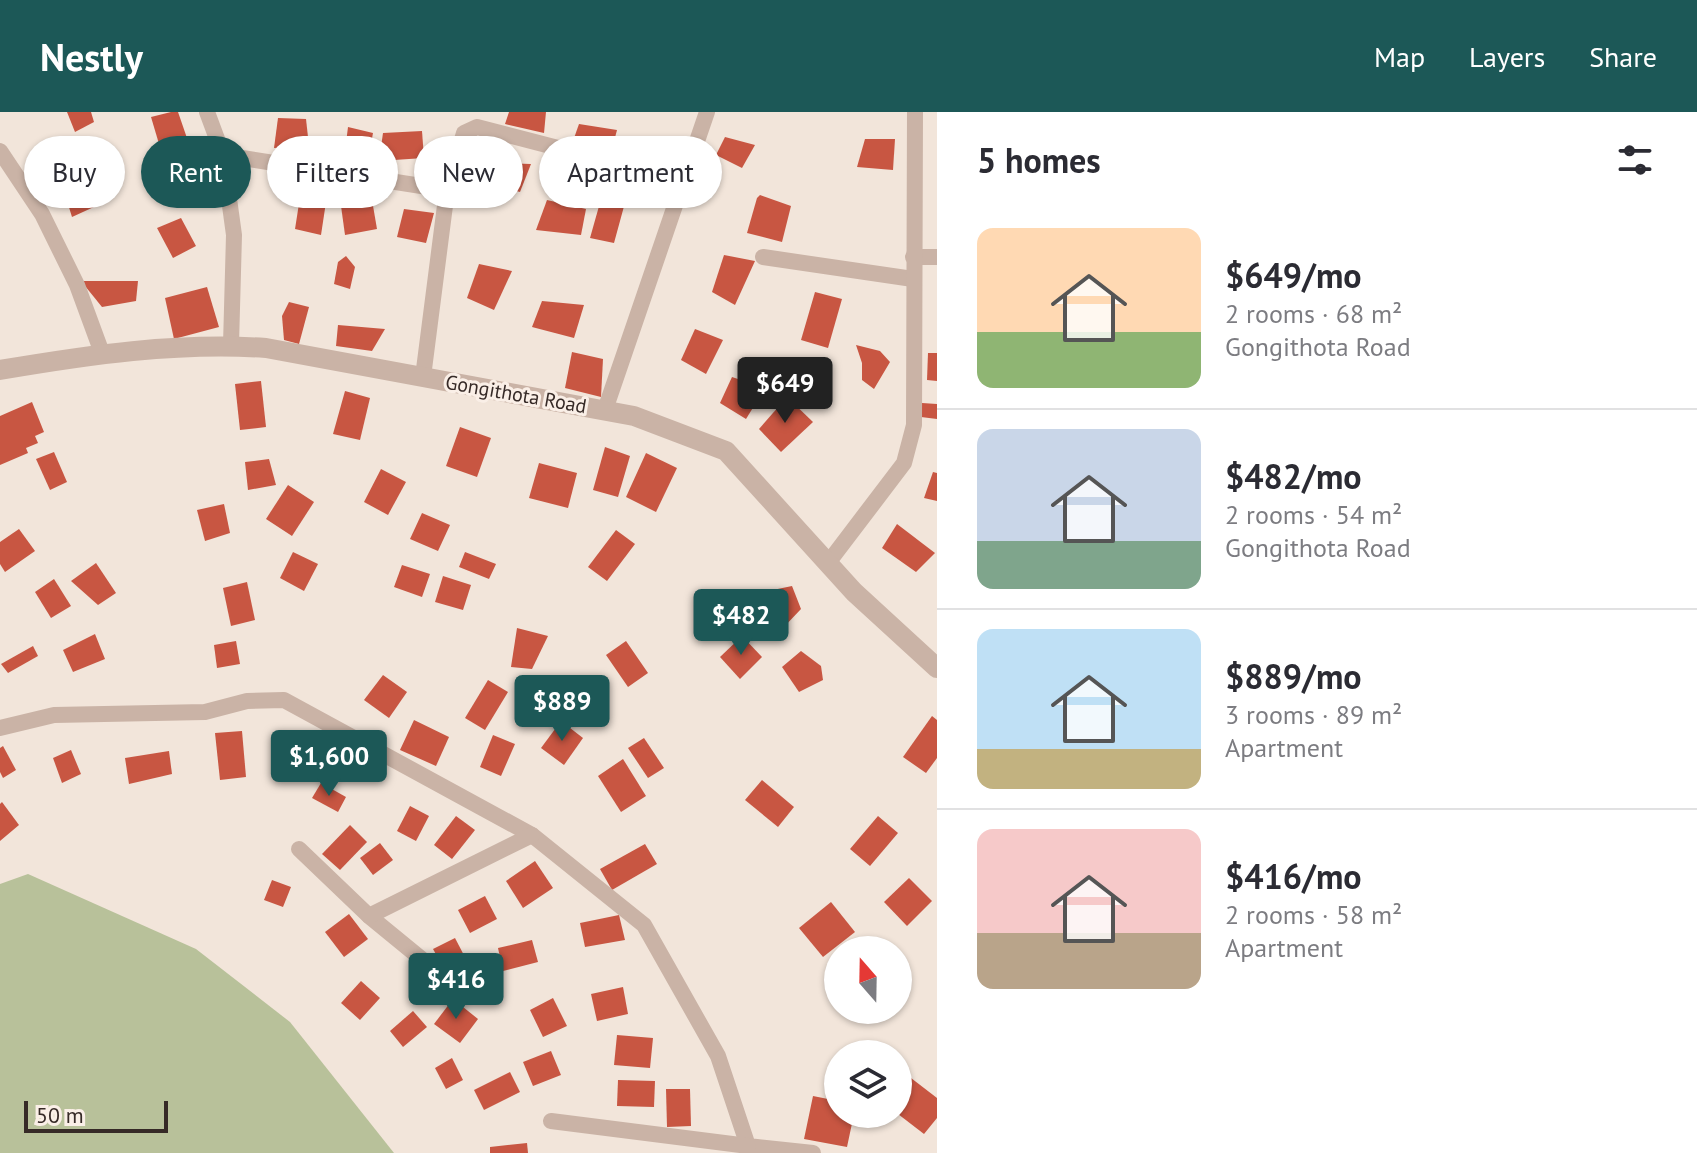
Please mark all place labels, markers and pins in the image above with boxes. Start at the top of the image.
pin: $649 [738,357,832,425]
pin: $482 [694,589,788,657]
pin: $889 [515,675,609,743]
pin: $1,600 [264,730,394,798]
pin: $416 [409,953,503,1021]

